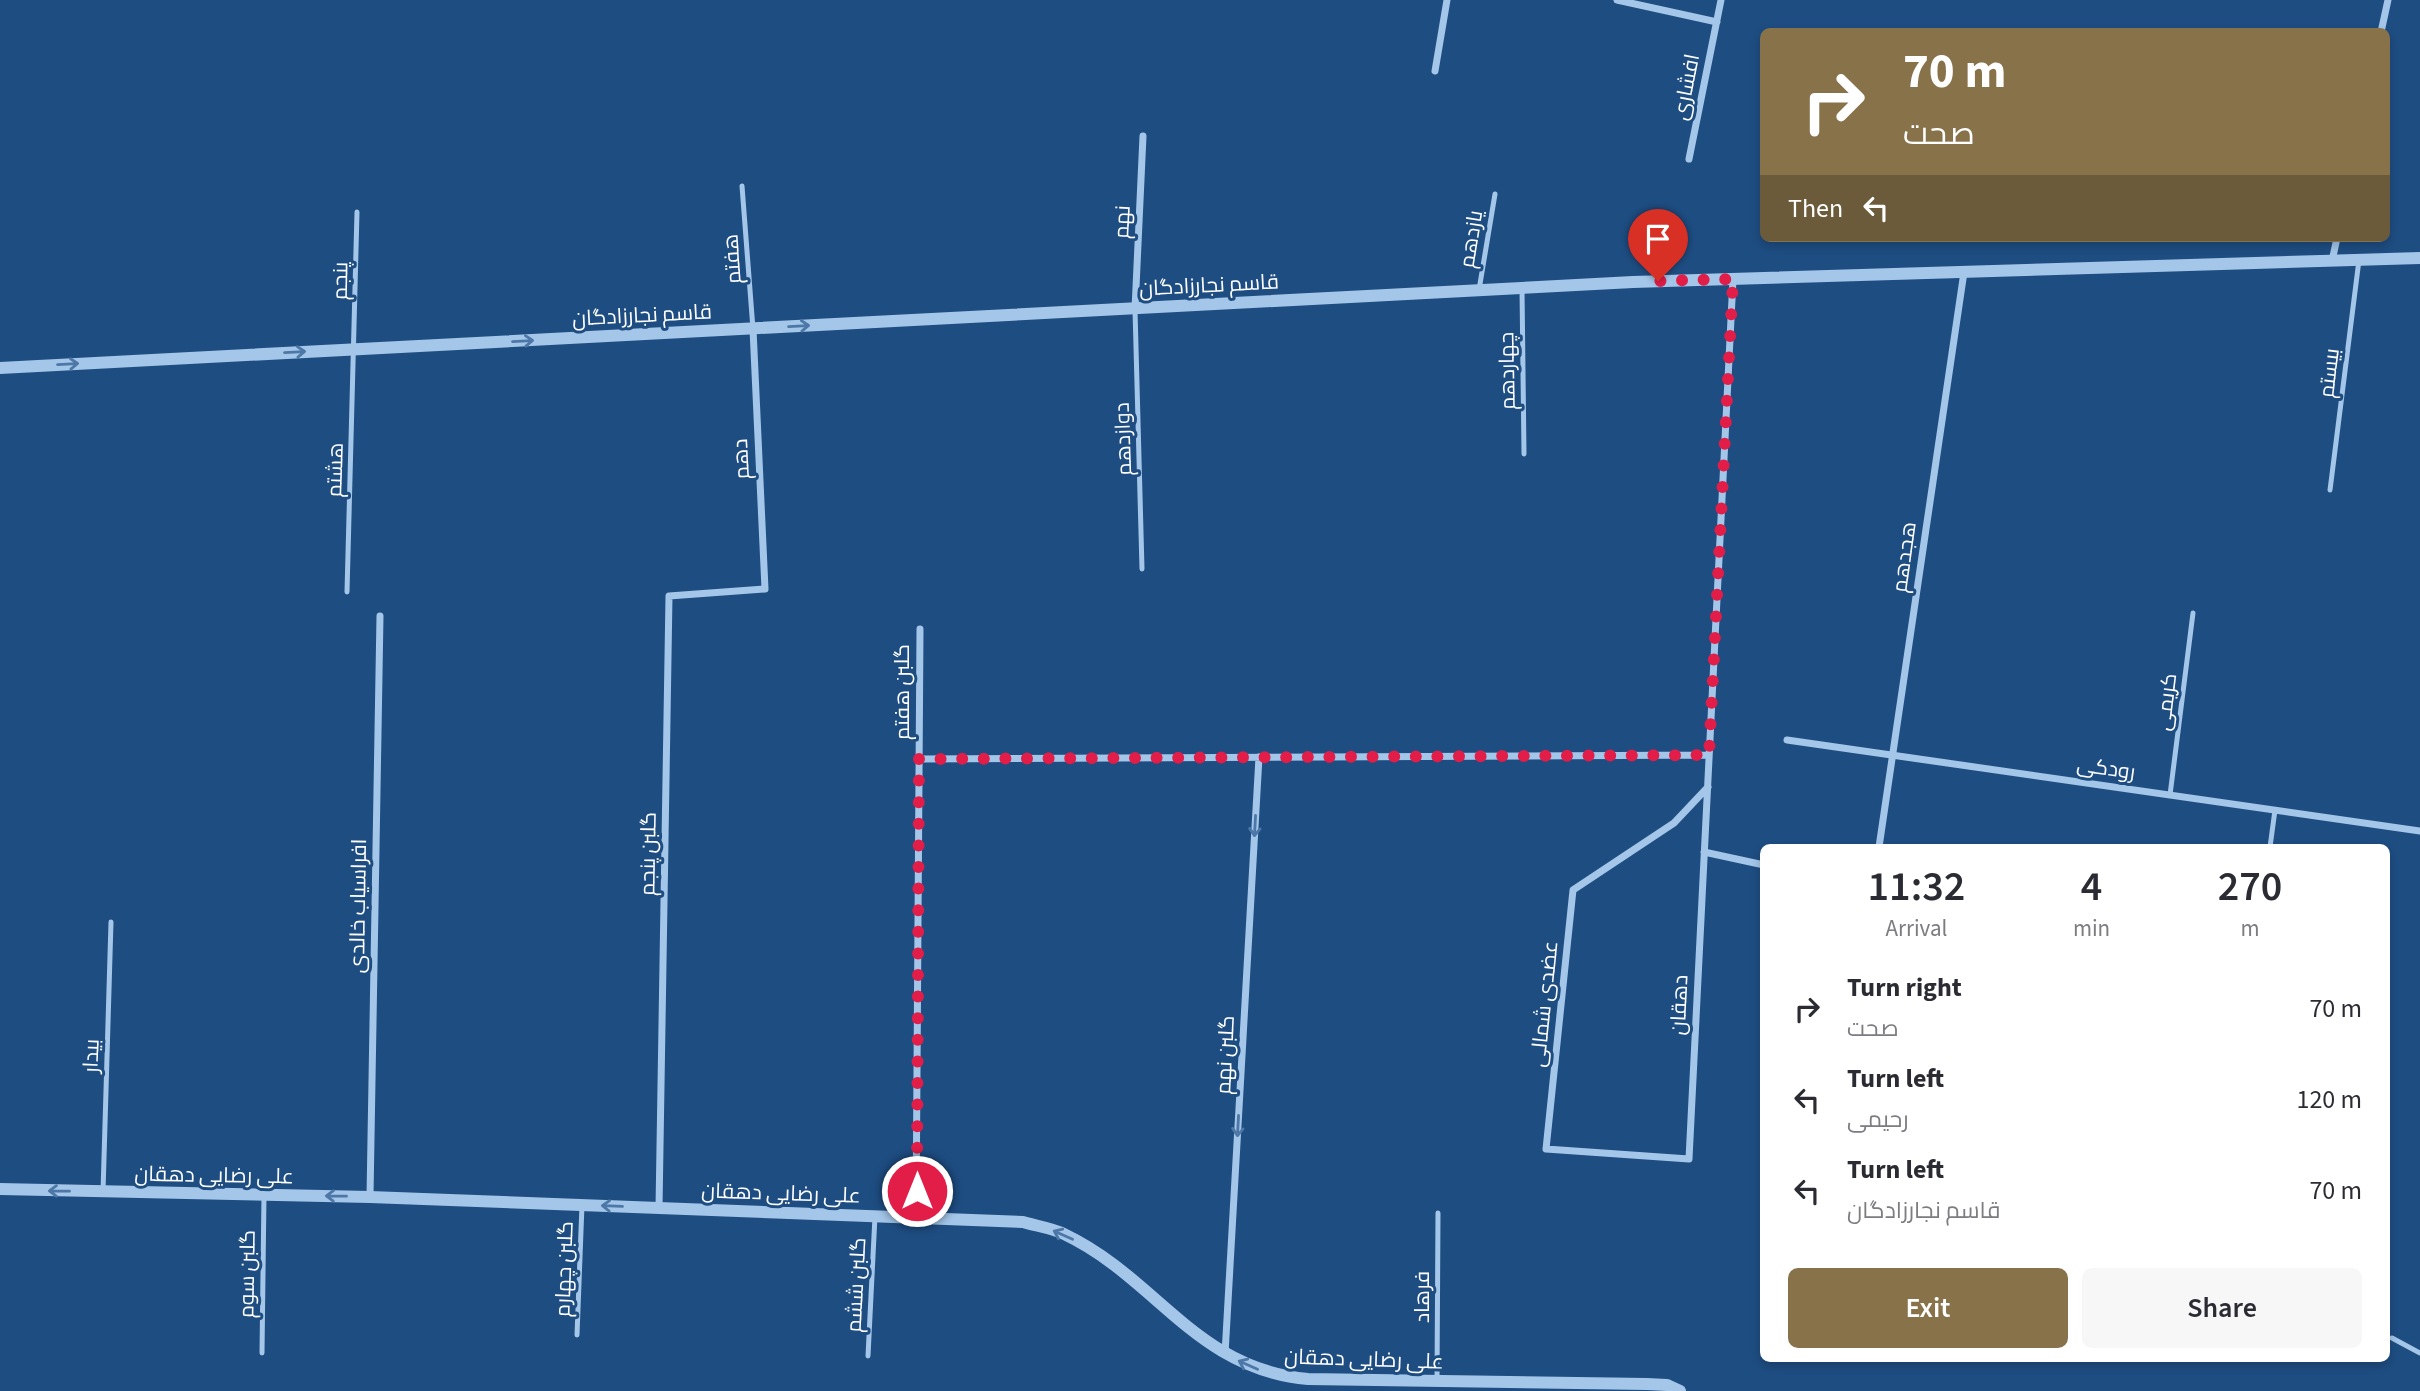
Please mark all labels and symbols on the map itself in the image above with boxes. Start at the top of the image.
street label: افشاری [1665,51,1707,123]
street label: نهم [1106,205,1138,239]
street label: یازدهم [1452,208,1490,270]
pin [1628,209,1688,281]
street label: هفتم [715,233,749,285]
street label: پنجم [325,261,355,300]
street label: قاسم نجارزادگان [1138,266,1280,304]
street label: قاسم نجارزادگان [571,296,713,334]
one-way arrow [787,319,809,332]
street label: چهاردهم [1491,332,1523,410]
one-way arrow [511,334,534,347]
one-way arrow [284,346,307,359]
street label: بیستم [2311,346,2347,400]
one-way arrow [56,358,79,371]
street label: دوازدهم [1107,402,1139,476]
street label: دهم [725,438,757,480]
street label: هشتم [319,442,351,498]
street label: هجدهم [1884,520,1924,594]
street label: گلبن هفتم [887,644,917,740]
street label: کریمی [2148,671,2184,733]
street label: رودکی [2075,749,2137,787]
street label: گلبن پنجم [632,812,664,896]
one-way arrow [1248,814,1261,836]
street label: افراسیاب خالدی [342,838,374,974]
street label: عضدی شمالی [1522,939,1566,1069]
street label: دهقان [1662,974,1696,1036]
street label: گلبن نهم [1208,1015,1242,1095]
street label: بیدار [75,1038,107,1075]
one-way arrow [1232,1114,1245,1137]
position arrow [880,1154,954,1228]
street label: علی رضایی دهقان [134,1159,294,1191]
street label: علی رضایی دهقان [701,1175,861,1211]
one-way arrow [48,1184,71,1197]
one-way arrow [324,1189,347,1203]
one-way arrow [601,1200,624,1213]
street label: گلبن چهارم [547,1220,581,1318]
one-way arrow [1053,1228,1074,1241]
street label: گلبن سوم [231,1230,263,1318]
street label: گلبن ششم [839,1237,873,1333]
street label: فرهاد [1407,1271,1437,1323]
street label: علی رضایی دهقان [1284,1341,1444,1377]
one-way arrow [1238,1358,1259,1371]

